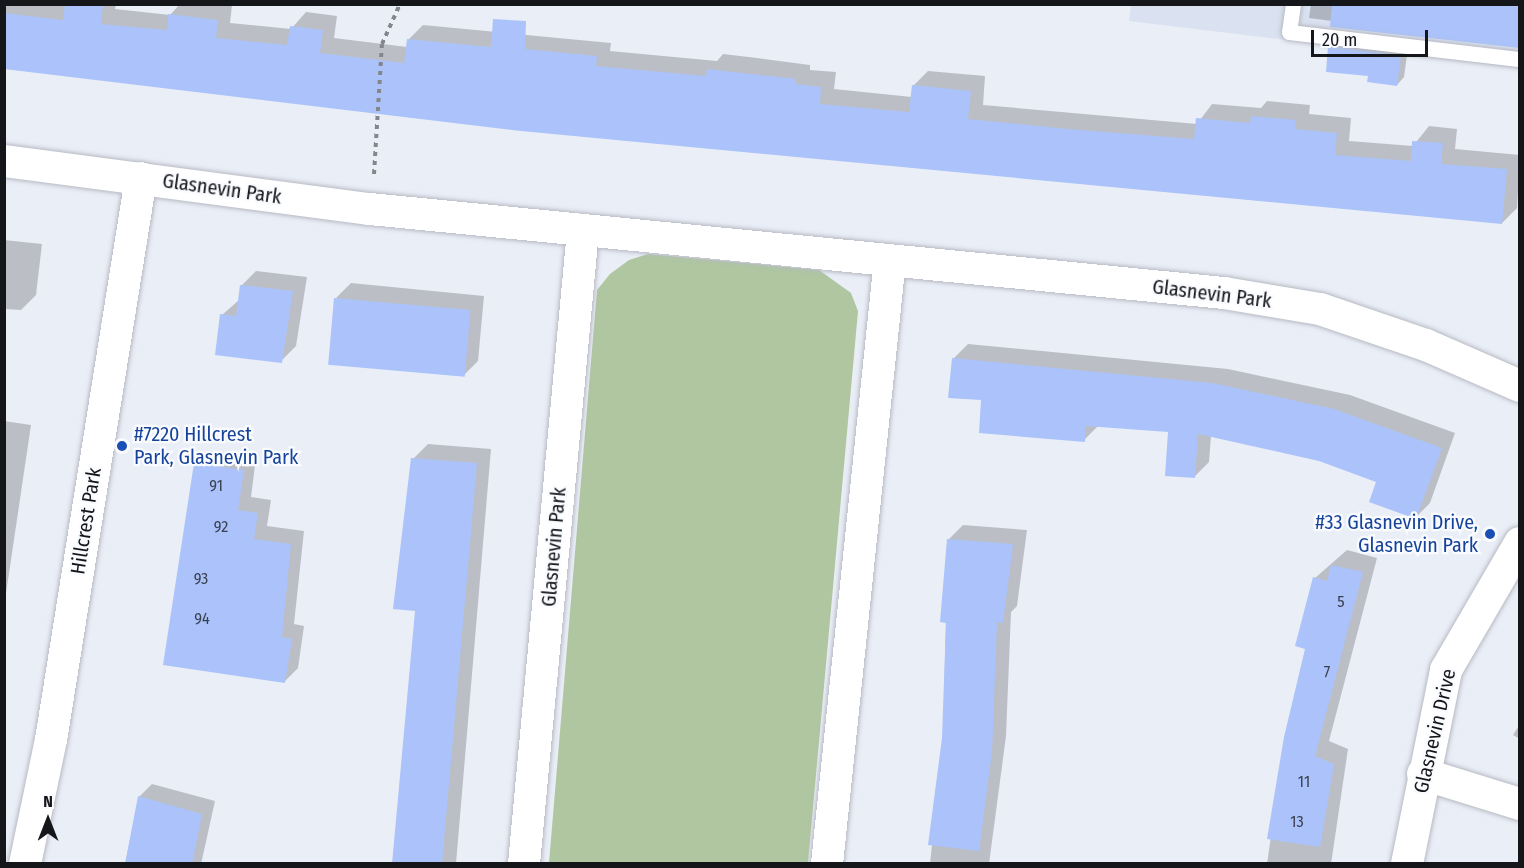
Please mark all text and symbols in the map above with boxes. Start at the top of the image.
scale bar [1314,18,1431,56]
text: 20 m [1322,29,1357,51]
street label: Glasnevin Park [161,169,283,209]
street label: Glasnevin Park [1151,275,1273,313]
place label: #7220 Hillcrest Park, Glasnevin Park [134,422,298,469]
marker: #7220 Hillcrest Park, Glasnevin Park [115,439,129,453]
street label: Hillcrest Park [66,466,106,576]
house number: 91 [209,476,223,496]
street label: Glasnevin Park [537,486,571,608]
place label: #33 Glasnevin Drive, Glasnevin Park [1315,510,1478,557]
house number: 92 [214,517,228,537]
marker: #33 Glasnevin Drive, Glasnevin Park [1483,527,1497,541]
house number: 93 [194,569,208,589]
house number: 5 [1337,592,1345,612]
house number: 94 [194,609,210,629]
house number: 7 [1324,662,1330,682]
street label: Glasnevin Drive [1409,667,1461,795]
house number: 11 [1298,772,1310,792]
north arrow [18,790,78,850]
text: N [43,792,53,811]
house number: 13 [1290,812,1304,832]

